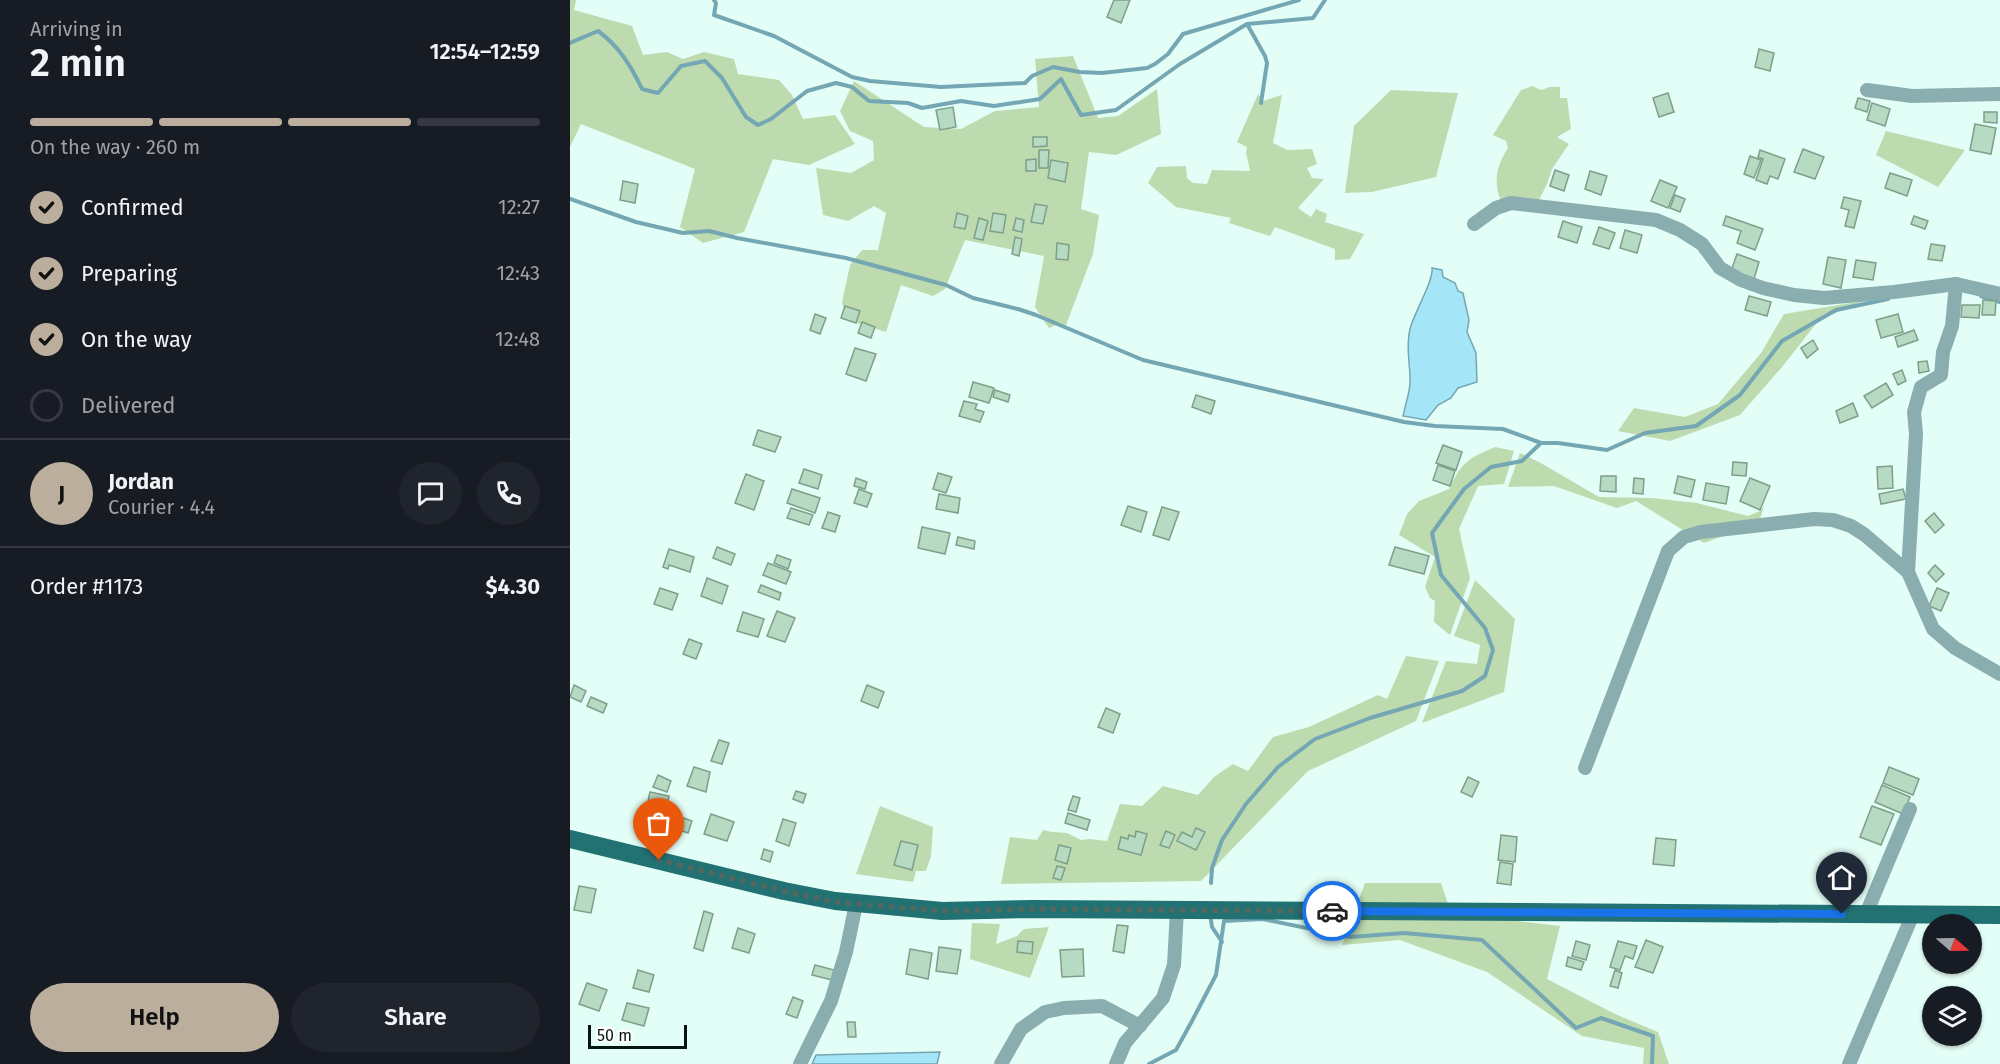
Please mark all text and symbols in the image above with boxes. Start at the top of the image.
text: Arriving in [30,17,123,41]
text: 12:54–12:59 [429,38,540,65]
text: 2 min [30,40,126,86]
text: On the way · 260 m [30,135,200,159]
icon: check [30,191,63,224]
text: Confirmed [81,194,184,221]
text: 12:27 [498,195,540,219]
icon: check [30,257,63,290]
text: Preparing [81,260,177,287]
text: 12:43 [496,261,540,285]
icon: check [30,323,63,356]
text: On the way [81,326,192,353]
text: 12:48 [495,327,540,351]
text: Delivered [81,392,176,419]
button: chat [399,462,462,525]
button: phone [477,462,540,525]
text: Jordan [108,468,174,495]
text: J [58,480,65,507]
text: Courier · 4.4 [108,495,215,519]
text: Order #1173 [30,573,143,600]
text: $4.30 [486,573,540,600]
pin [633,798,684,860]
icon: bag [642,807,675,840]
pin [1816,852,1867,914]
icon: home [1825,861,1858,894]
courier [1302,881,1362,941]
icon: car [1316,895,1349,928]
north arrow [1922,914,1982,974]
map controls [1922,914,1982,1046]
button: Help [30,983,279,1052]
button: Share [291,983,540,1052]
button: layers [1922,986,1982,1046]
scale bar [588,1022,687,1050]
text: 50 m [597,1026,632,1045]

